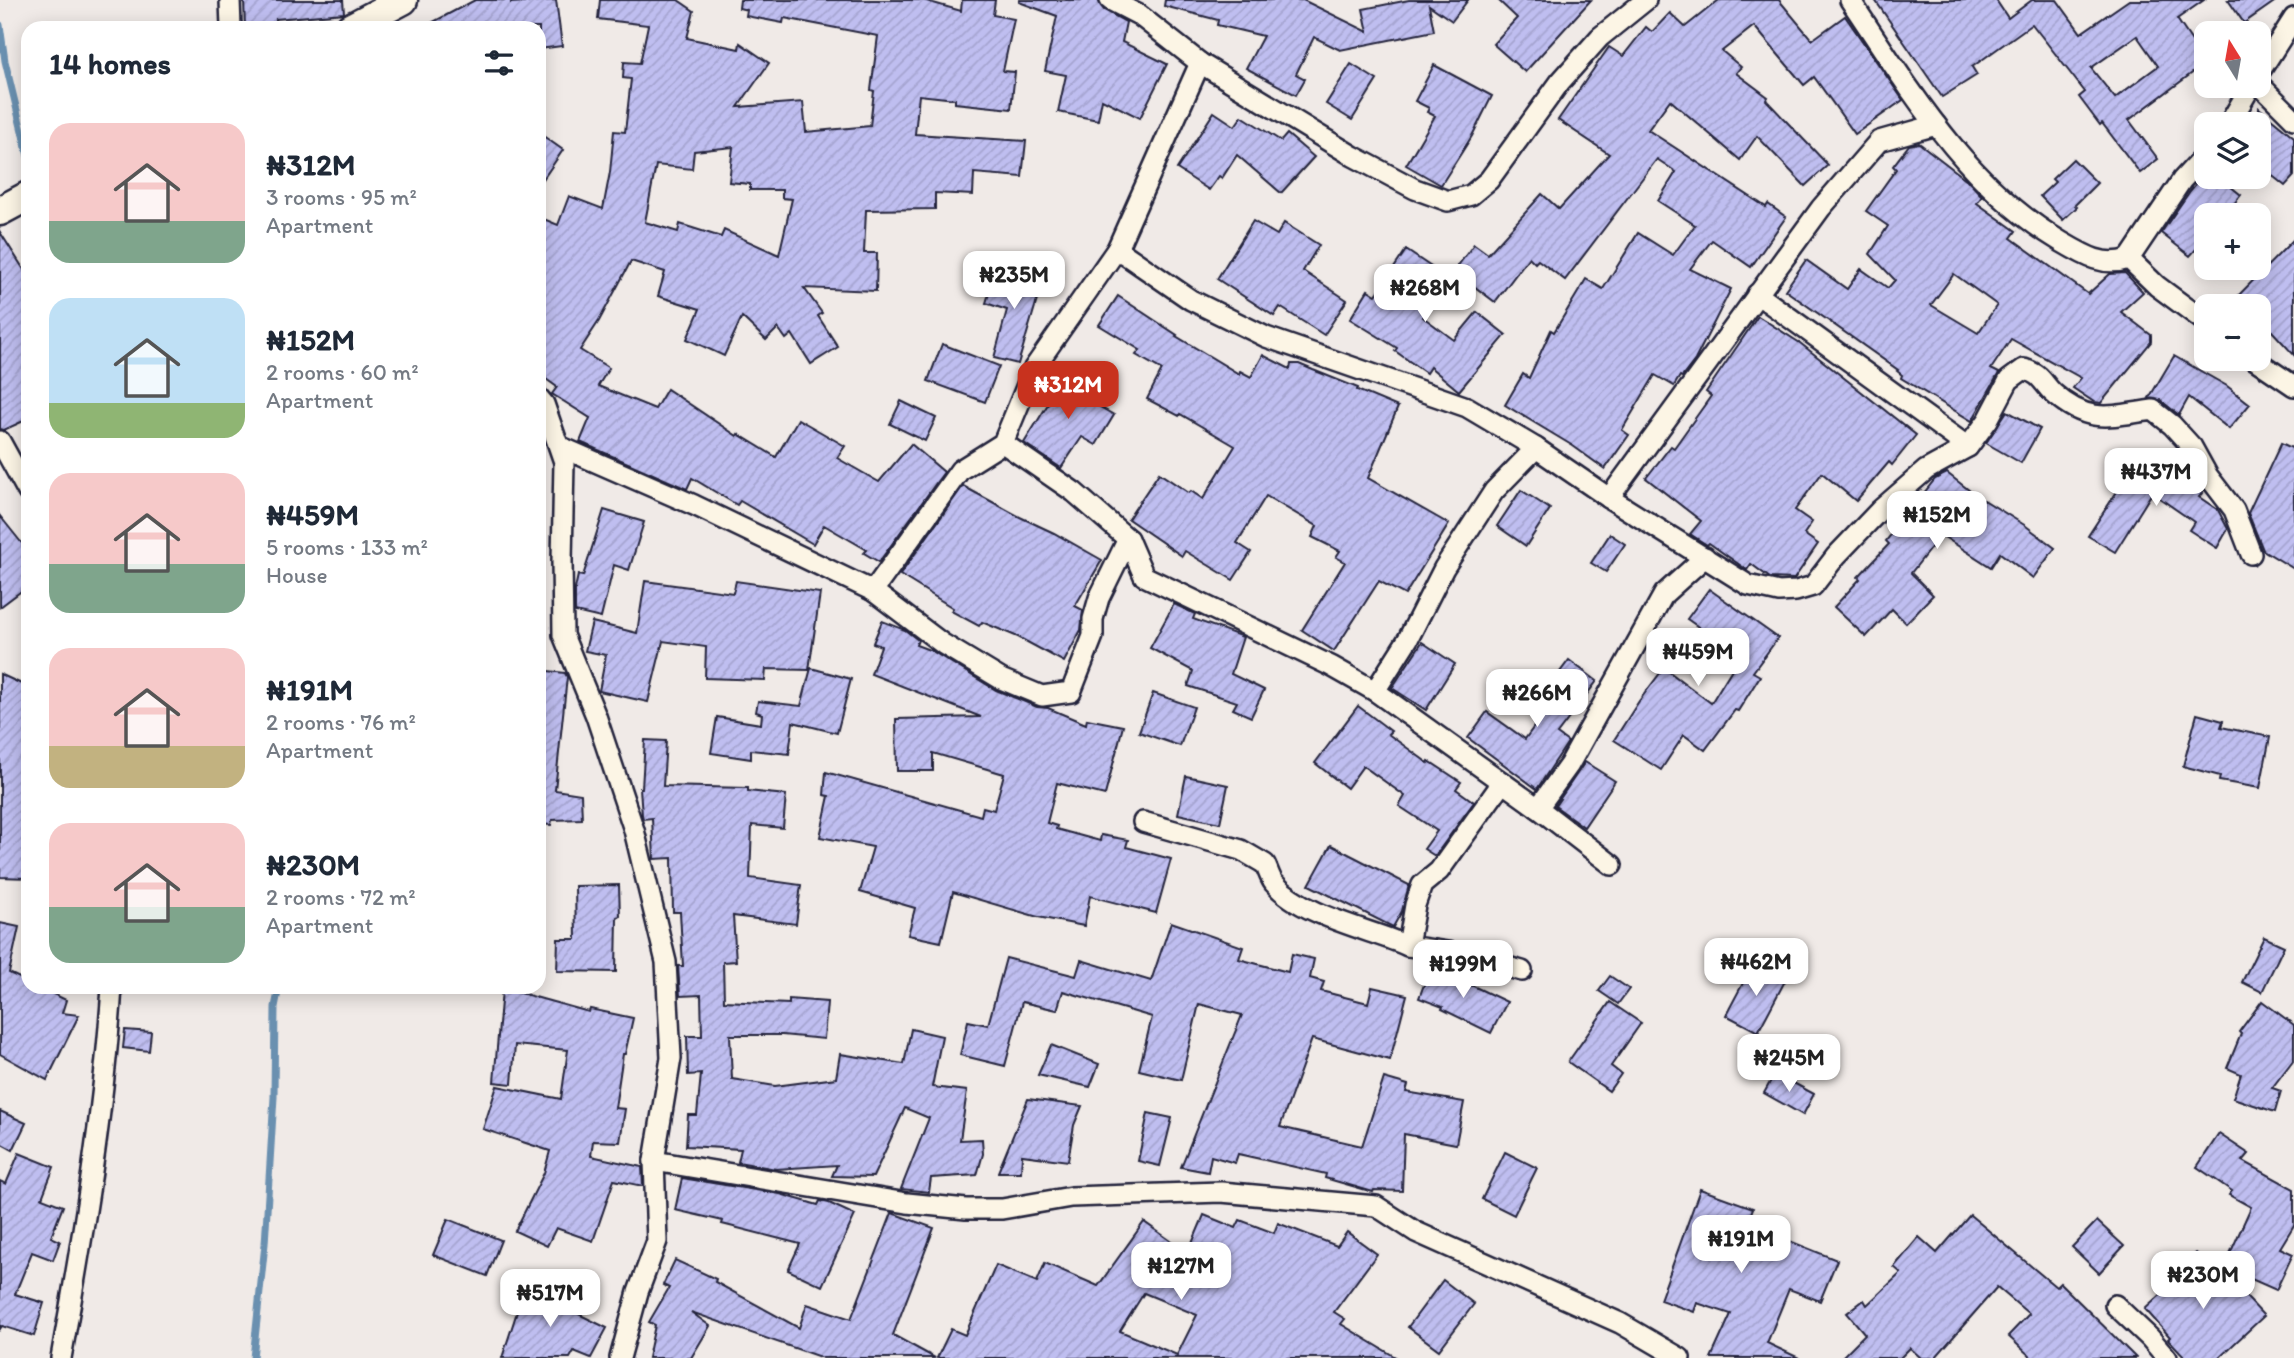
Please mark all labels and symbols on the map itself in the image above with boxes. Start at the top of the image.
north arrow [2194,21,2272,98]
pin: ₦235M [965,252,1063,311]
pin: ₦268M [1376,264,1474,324]
pin: ₦312M [1019,362,1117,421]
pin: ₦437M [2107,448,2205,508]
pin: ₦152M [1888,491,1986,551]
pin: ₦459M [1649,628,1747,688]
pin: ₦266M [1488,670,1586,729]
pin: ₦462M [1707,939,1805,998]
pin: ₦199M [1414,940,1512,1000]
pin: ₦245M [1740,1034,1838,1094]
pin: ₦191M [1692,1216,1790,1275]
pin: ₦127M [1132,1242,1230,1302]
pin: ₦230M [2154,1252,2252,1311]
pin: ₦517M [501,1270,599,1329]

